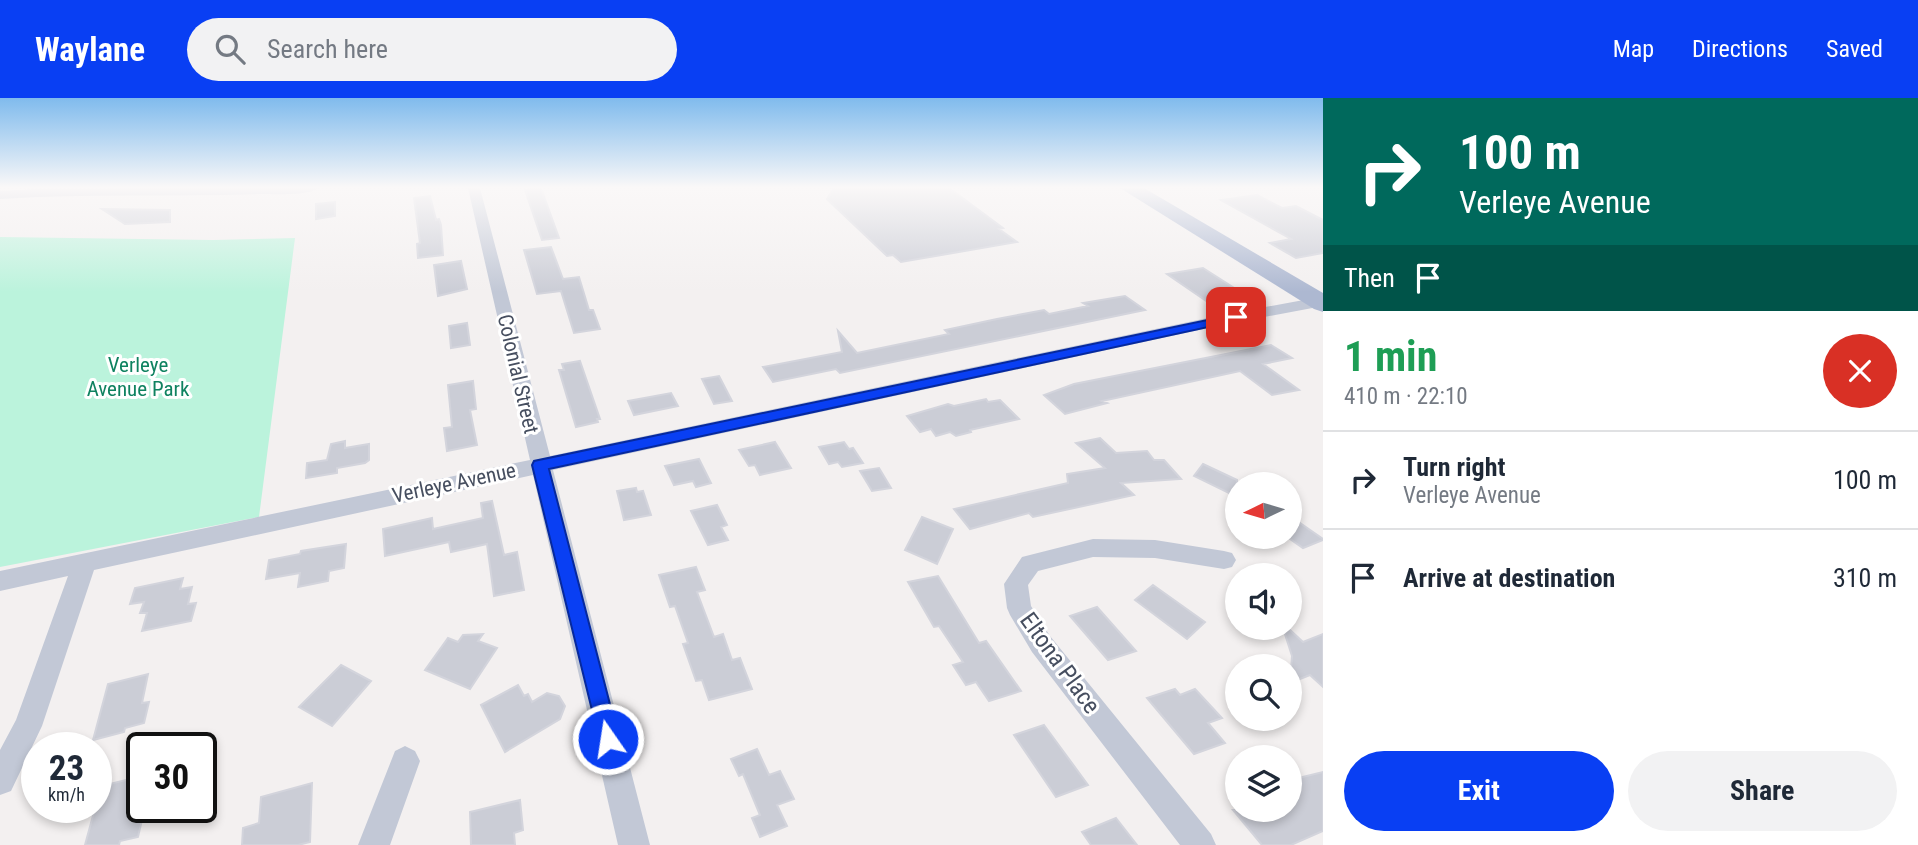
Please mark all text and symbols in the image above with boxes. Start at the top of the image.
search box [187,18,677,81]
text: Waylane [35,30,145,69]
icon: search [211,30,249,68]
text: Search here [267,34,388,64]
text: Map [1613,35,1654,63]
text: Directions [1692,35,1788,63]
text: Saved [1826,35,1883,63]
text: 100 m [1459,124,1581,181]
icon: right [1344,126,1435,217]
text: Verleye Avenue [1459,183,1651,221]
icon: arrive [1409,259,1447,297]
text: Then [1344,263,1395,293]
pin [1206,287,1266,347]
icon: arrive [1217,298,1255,336]
street label: Colonial Street [493,312,543,436]
text: 1 min [1344,332,1437,381]
button: close [1823,334,1897,408]
park label: Verleye Avenue Park [87,353,190,401]
text: 410 m · 22:10 [1344,383,1468,410]
text: Turn right [1403,452,1505,482]
street label: Verleye Avenue [390,458,518,508]
icon: right [1344,461,1382,499]
text: 100 m [1833,465,1897,495]
north arrow [1225,472,1302,550]
map controls [1225,472,1302,822]
text: Verleye Avenue [1403,482,1541,509]
icon: arrive [1344,559,1382,597]
button: sound [1225,563,1302,640]
text: Arrive at destination [1403,563,1615,593]
text: 310 m [1833,563,1897,593]
street label: Eltona Place [1014,607,1106,719]
button: search [1225,654,1302,731]
position arrow [571,702,645,776]
speed limit sign: 30 [126,732,217,823]
button: layers [1225,745,1302,822]
text: 23 [49,748,84,789]
button: Exit [1344,751,1614,831]
button: Share [1628,751,1897,831]
text: km/h [48,784,85,805]

